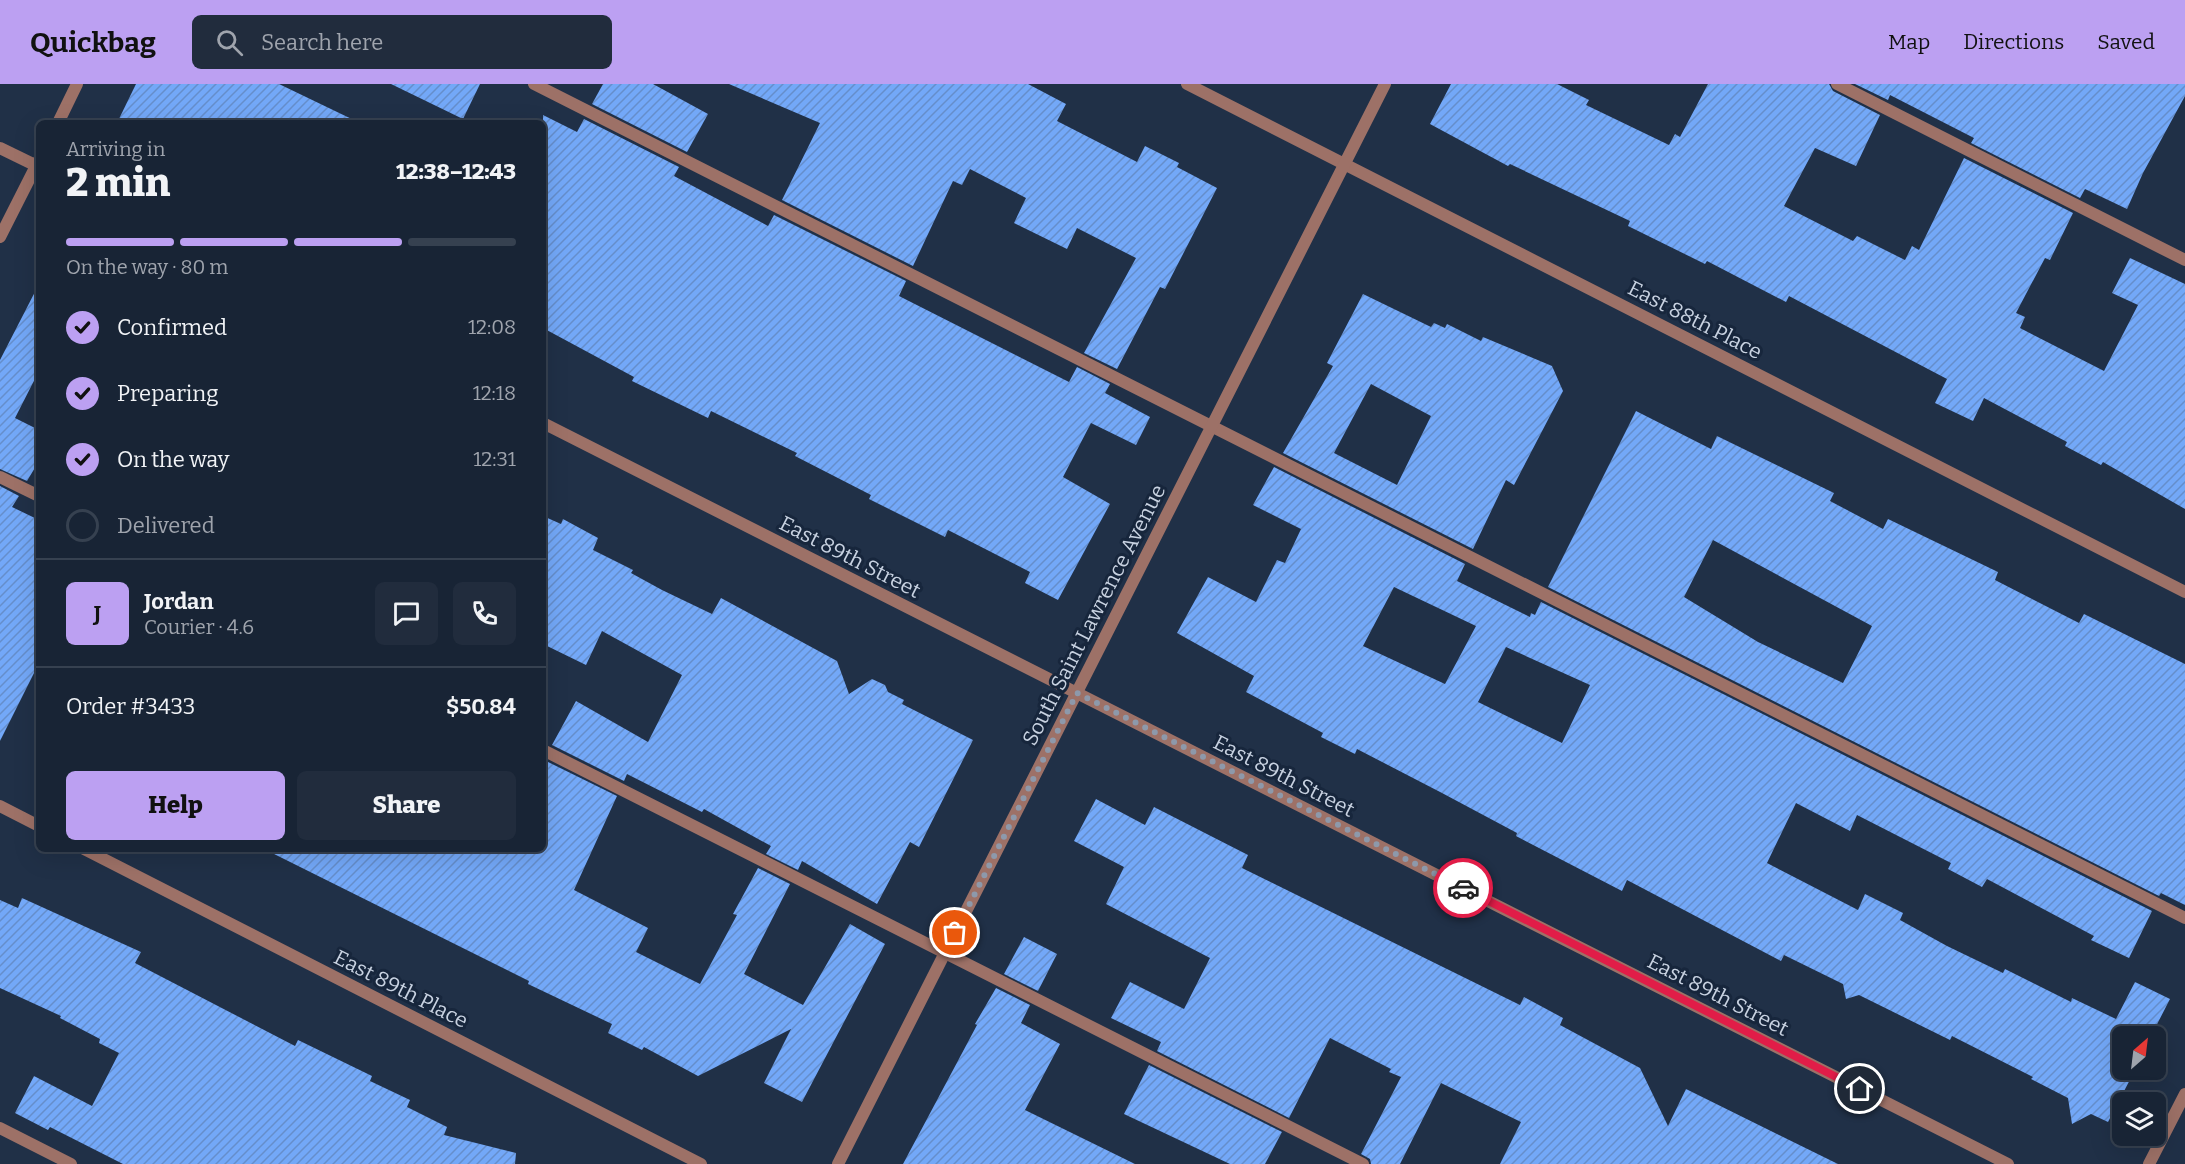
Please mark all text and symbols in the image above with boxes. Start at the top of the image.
search box [192,15,612,69]
text: Quickbag [30,26,156,59]
icon: search [213,26,246,59]
text: Search here [261,29,383,56]
text: Map [1888,29,1930,55]
text: Directions [1963,29,2064,55]
text: Saved [2097,29,2155,55]
text: Arriving in [66,137,165,161]
text: 12:38–12:43 [396,158,516,185]
text: 2 min [66,160,170,206]
text: On the way · 80 m [66,255,228,279]
street label: East 88th Place [1624,275,1766,365]
icon: check [66,311,99,344]
text: Confirmed [117,314,227,341]
text: 12:08 [468,315,516,339]
icon: check [66,377,99,410]
text: Preparing [117,380,219,407]
text: 12:18 [473,381,516,405]
icon: check [66,443,99,476]
text: On the way [117,446,229,473]
text: 12:31 [473,447,516,471]
street label: South Saint Lawrence Avenue [1017,480,1171,750]
street label: East 89th Street [775,510,925,604]
text: Delivered [117,512,215,539]
button: chat [375,582,438,645]
button: phone [453,582,516,645]
text: Jordan [144,588,214,615]
text: J [94,600,101,627]
text: Courier · 4.6 [144,615,254,639]
text: Order #3433 [66,693,195,720]
text: $50.84 [446,693,516,720]
street label: East 89th Street [1209,729,1359,823]
button: Help [66,771,285,840]
button: Share [297,771,516,840]
courier [1433,858,1493,918]
icon: car [1447,872,1480,905]
pin [929,907,980,958]
icon: bag [938,916,971,949]
street label: East 89th Place [330,944,472,1034]
street label: East 89th Street [1643,948,1793,1042]
north arrow [2112,1026,2166,1080]
map controls [2112,1026,2166,1146]
pin [1834,1063,1885,1114]
icon: home [1843,1072,1876,1105]
button: layers [2112,1092,2166,1146]

